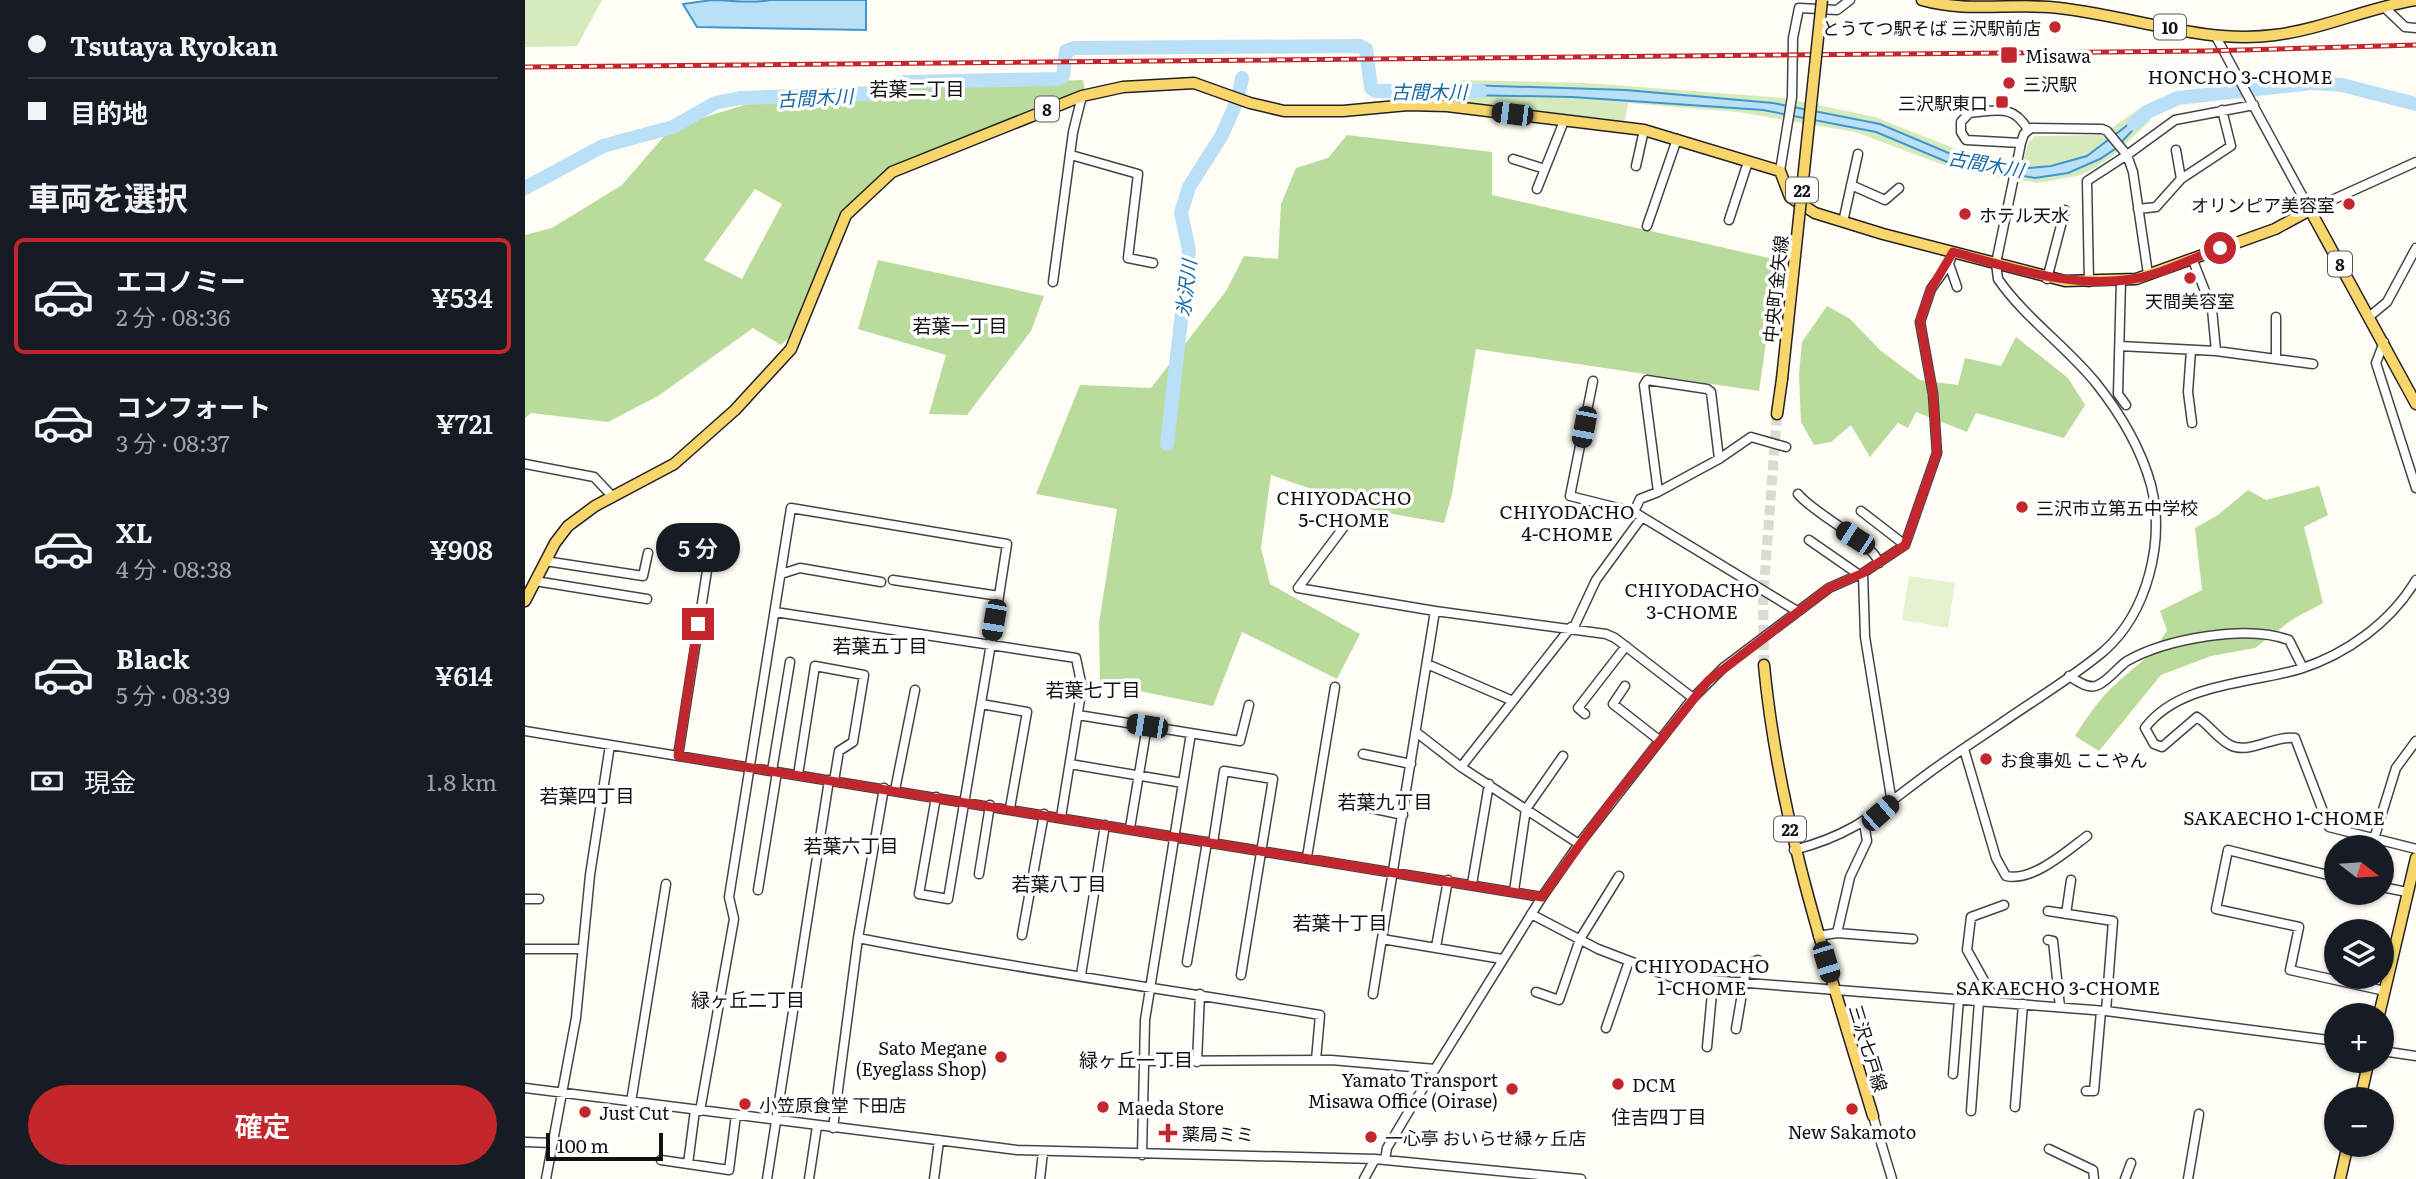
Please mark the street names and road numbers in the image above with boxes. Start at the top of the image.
road number: 10 [2154,15,2186,40]
road number: 8 [1035,96,1059,122]
road number: 22 [1786,178,1818,202]
street label: 中央町金矢線 [1756,234,1794,344]
road number: 8 [2328,252,2352,276]
road number: 22 [1774,816,1806,842]
street label: 三沢七戸線 [1843,1001,1895,1095]

